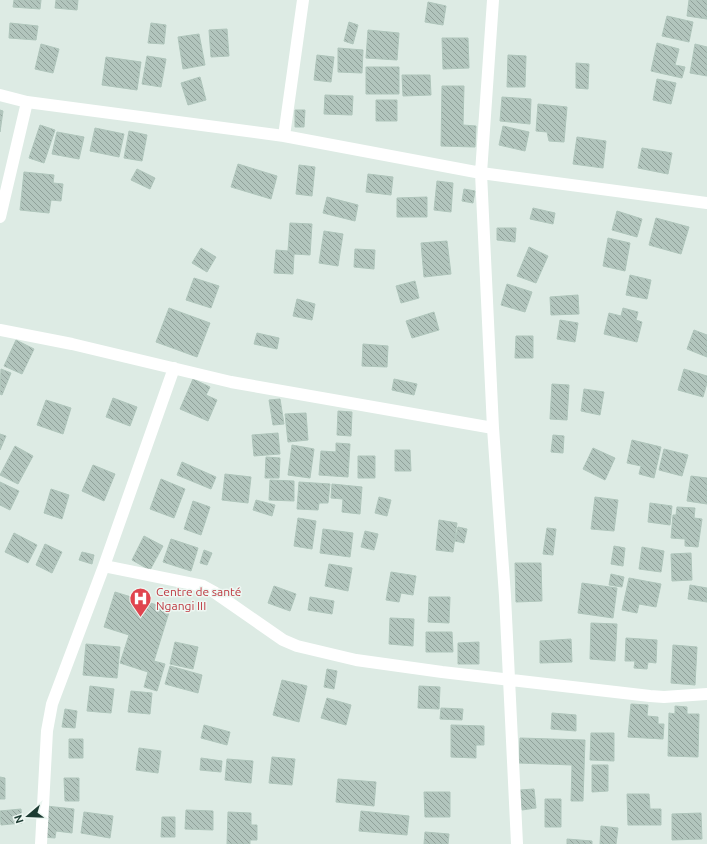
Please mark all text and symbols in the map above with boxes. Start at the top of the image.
place label: Centre de santé Ngangi III [156,585,241,612]
hospital icon: Centre de santé Ngangi III [128,586,154,619]
north arrow [8,796,48,836]
text: N [12,813,26,825]

